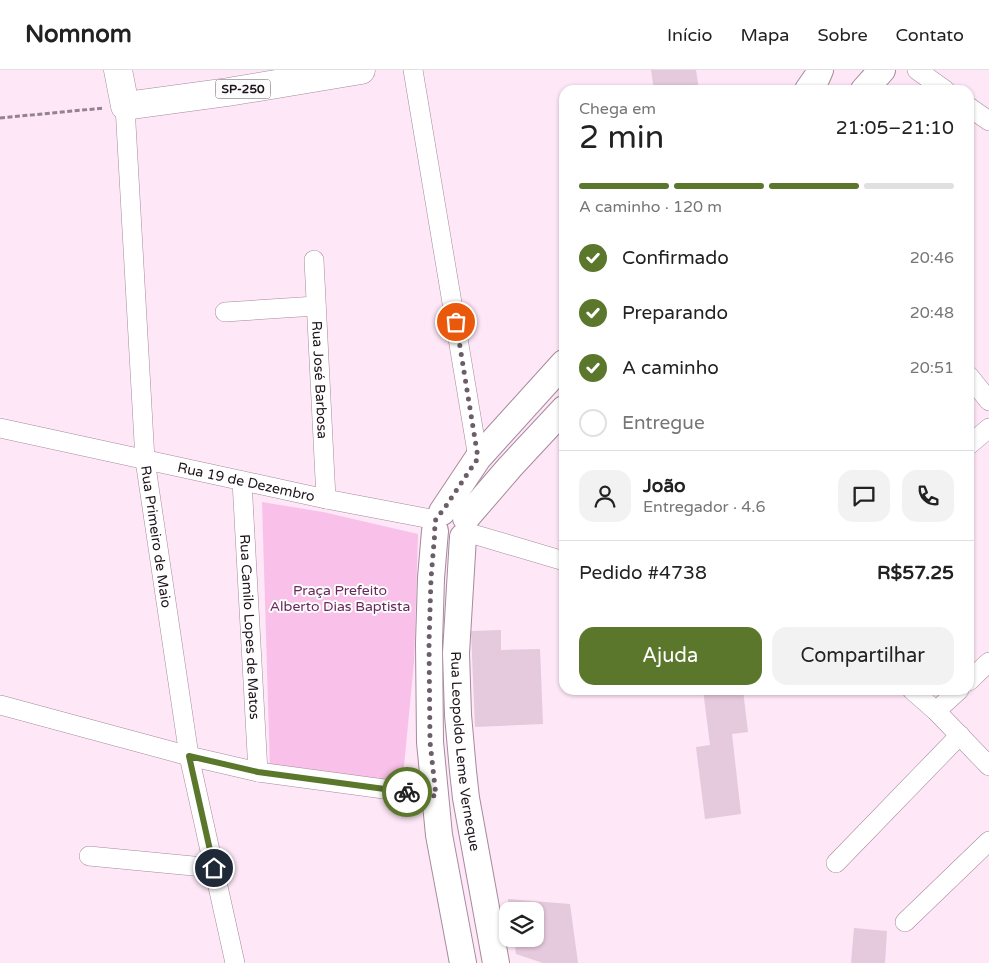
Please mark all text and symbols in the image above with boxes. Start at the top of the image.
text: Nomnom [25,20,132,49]
text: Início [667,24,712,46]
text: Mapa [740,24,789,46]
text: Sobre [817,24,868,46]
text: Contato [896,24,964,46]
road number: SP-250 [216,80,270,98]
text: Chega em [579,99,656,119]
text: 21:05–21:10 [836,117,954,139]
text: 2 min [579,119,664,157]
text: A caminho · 120 m [579,197,722,217]
icon: check [579,244,607,272]
text: Confirmado [622,247,729,269]
text: 20:46 [910,248,954,268]
icon: check [579,299,607,327]
pin [435,301,477,343]
text: Preparando [622,302,728,324]
text: 20:48 [910,303,954,323]
icon: bag [442,308,470,336]
street label: Rua José Barbosa [308,320,331,439]
icon: check [579,354,607,382]
text: A caminho [622,357,719,379]
text: 20:51 [910,358,954,378]
text: Entregue [622,412,705,434]
street label: Rua 19 de Dezembro [176,459,316,505]
street label: Rua Primeiro de Maio [137,464,175,609]
button: person [579,470,631,522]
button: chat [838,470,890,522]
button: phone [902,470,954,522]
text: João [643,475,686,497]
text: Entregador · 4.6 [643,497,765,517]
street label: Rua Camilo Lopes de Matos [236,534,263,720]
text: Pedido #4738 [579,562,707,584]
text: R$57.25 [877,562,954,584]
park label: Praça Prefeito Alberto Dias Baptista [270,582,410,615]
button: Ajuda [579,627,762,685]
button: Compartilhar [772,627,954,685]
street label: Rua Leopoldo Leme Verneque [447,651,484,853]
courier [382,767,432,817]
icon: bike [393,778,421,806]
pin [193,847,235,889]
icon: home [200,854,228,882]
map controls [499,902,544,947]
button: layers [499,902,544,947]

